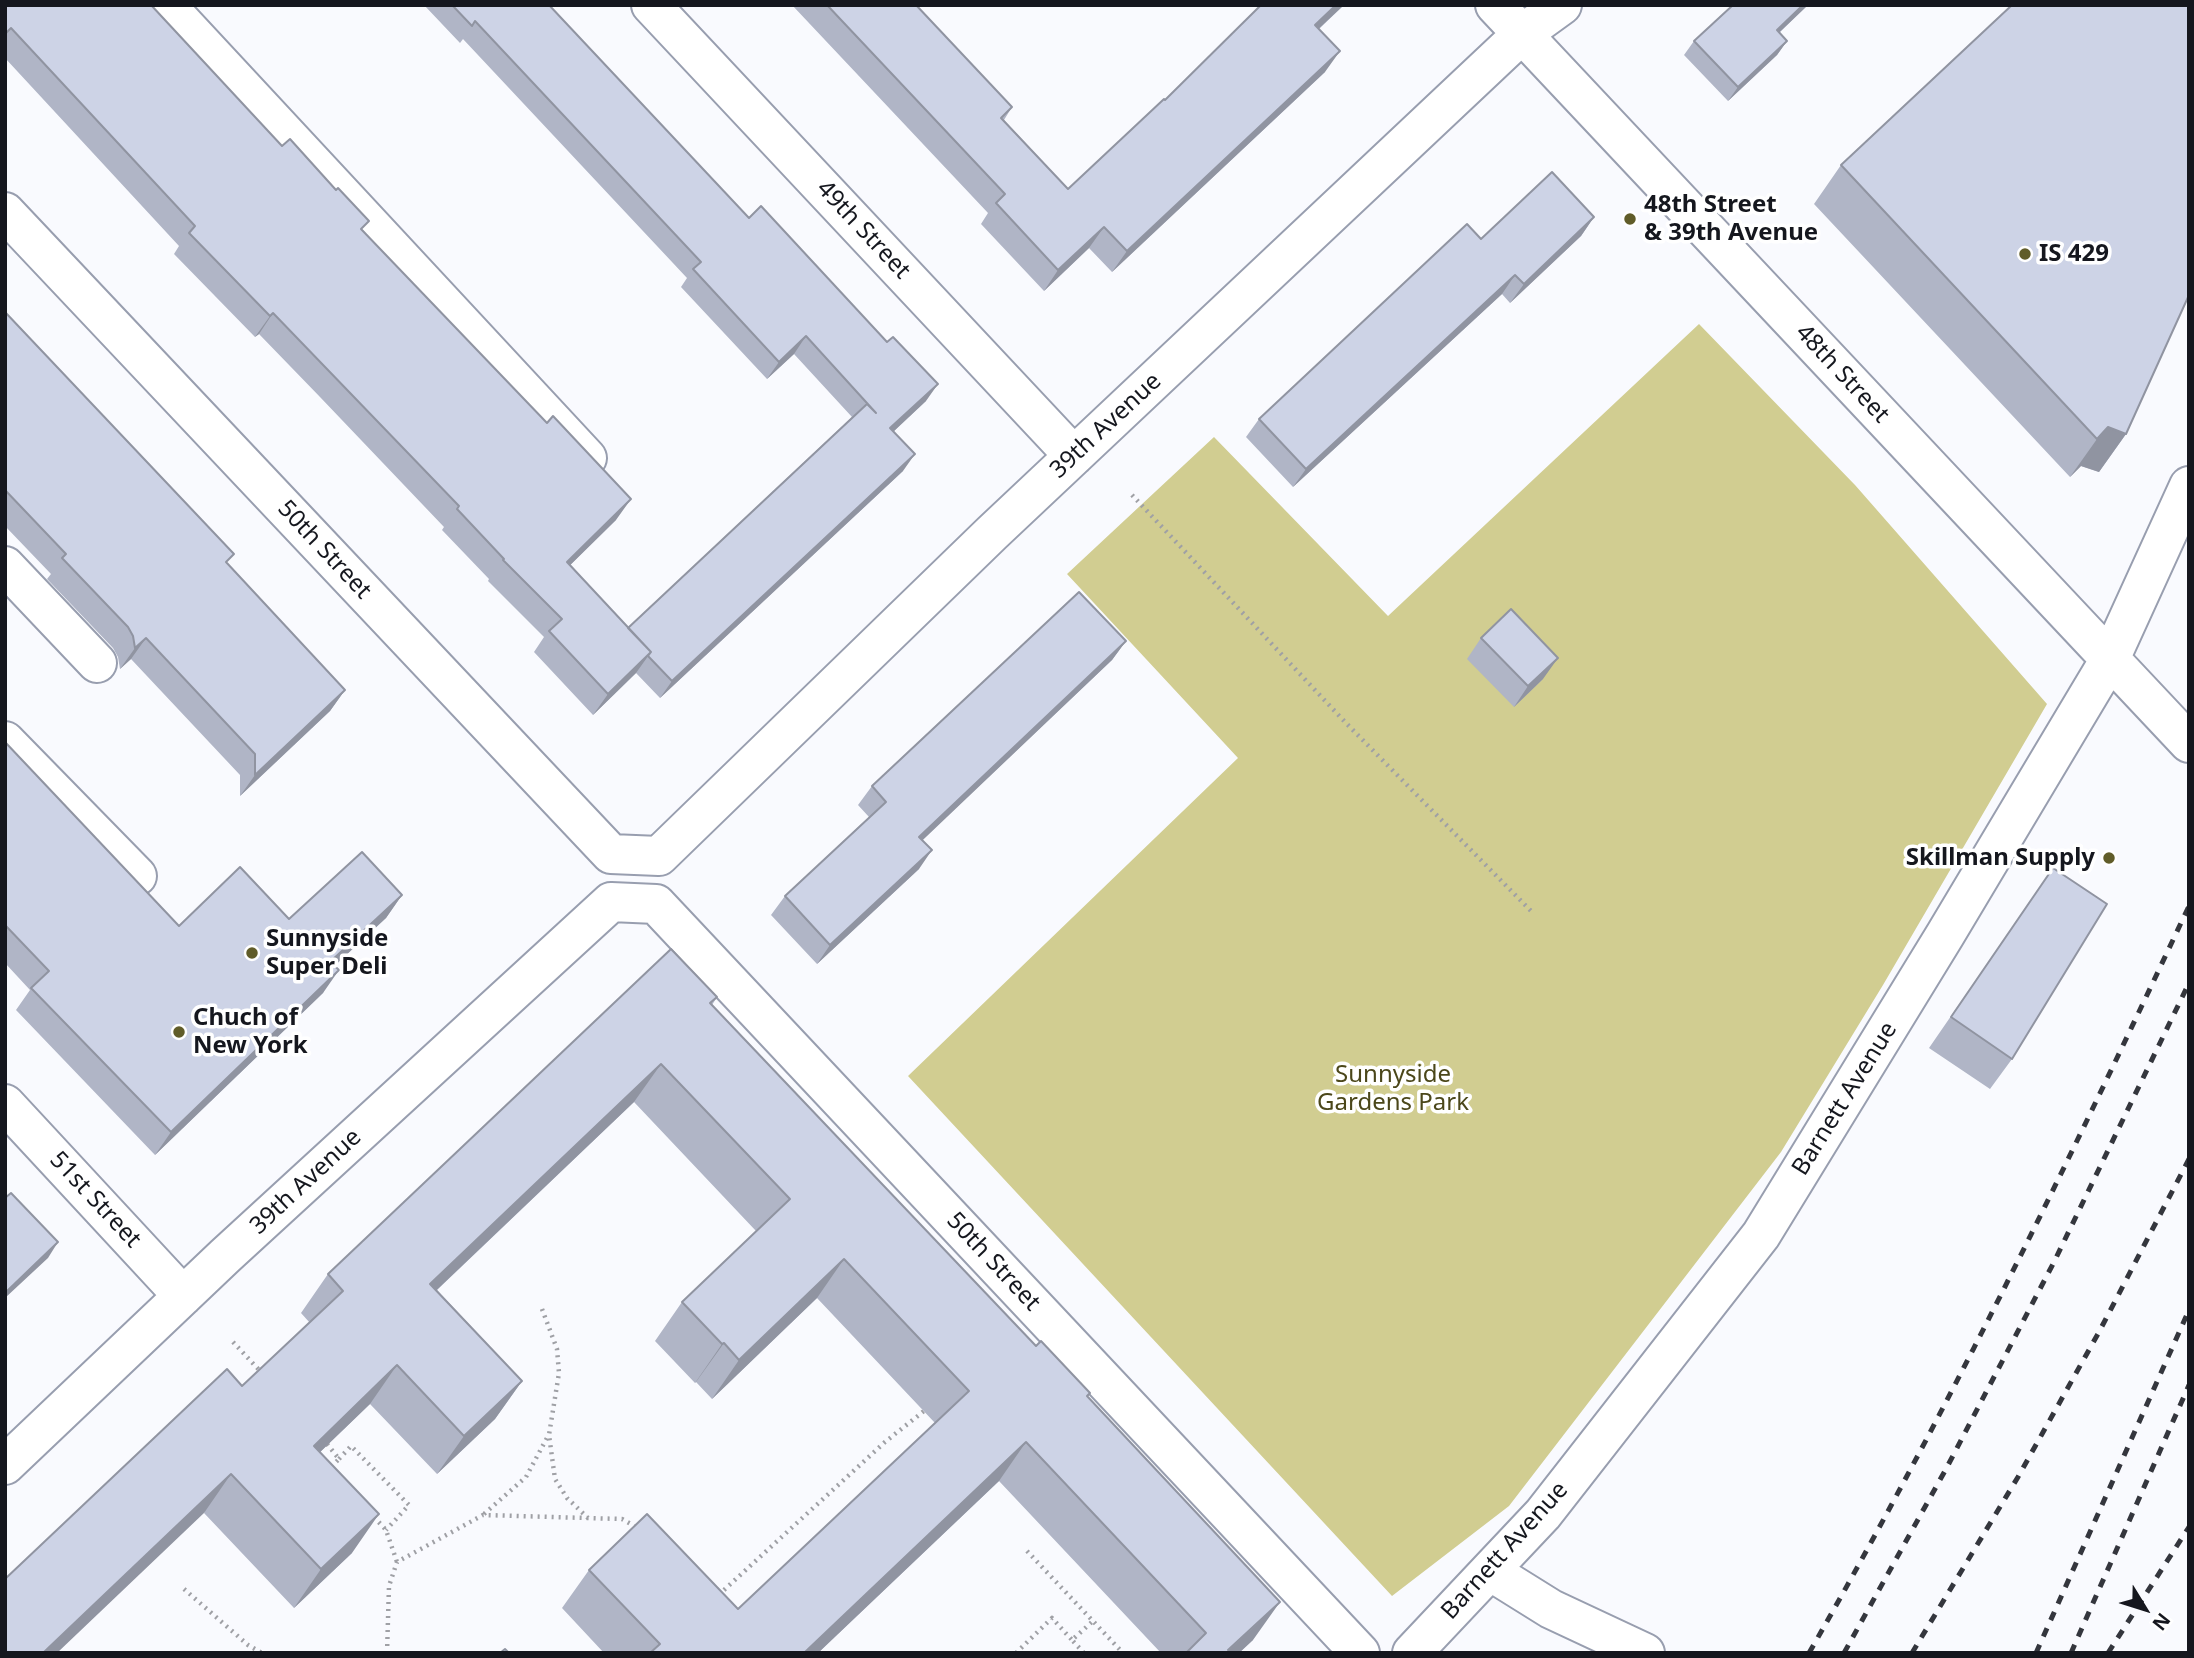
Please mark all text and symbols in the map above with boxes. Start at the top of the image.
street label: 49th Street [810,175,916,285]
place label: 48th Street & 39th Avenue [1644,191,1818,247]
marker: 48th Street & 39th Avenue [1622,211,1638,227]
place label: IS 429 [2039,240,2109,268]
marker: IS 429 [2017,246,2033,262]
street label: 48th Street [1789,319,1895,429]
street label: 39th Avenue [1044,367,1168,485]
street label: 50th Street [271,495,377,605]
place label: Skillman Supply [1906,844,2095,872]
marker: Skillman Supply [2101,850,2117,866]
place label: Sunnyside Super Deli [266,925,388,981]
marker: Sunnyside Super Deli [244,945,260,961]
place label: Chuch of New York [193,1004,308,1060]
street label: Barnett Avenue [1786,1017,1904,1181]
marker: Chuch of New York [171,1024,187,1040]
park label: Sunnyside Gardens Park [1317,1061,1469,1117]
street label: 39th Avenue [244,1123,368,1241]
street label: 51st Street [43,1146,147,1254]
street label: 50th Street [940,1207,1046,1317]
street label: Barnett Avenue [1436,1476,1574,1626]
north arrow [2110,1574,2180,1644]
text: N [2147,1608,2177,1636]

